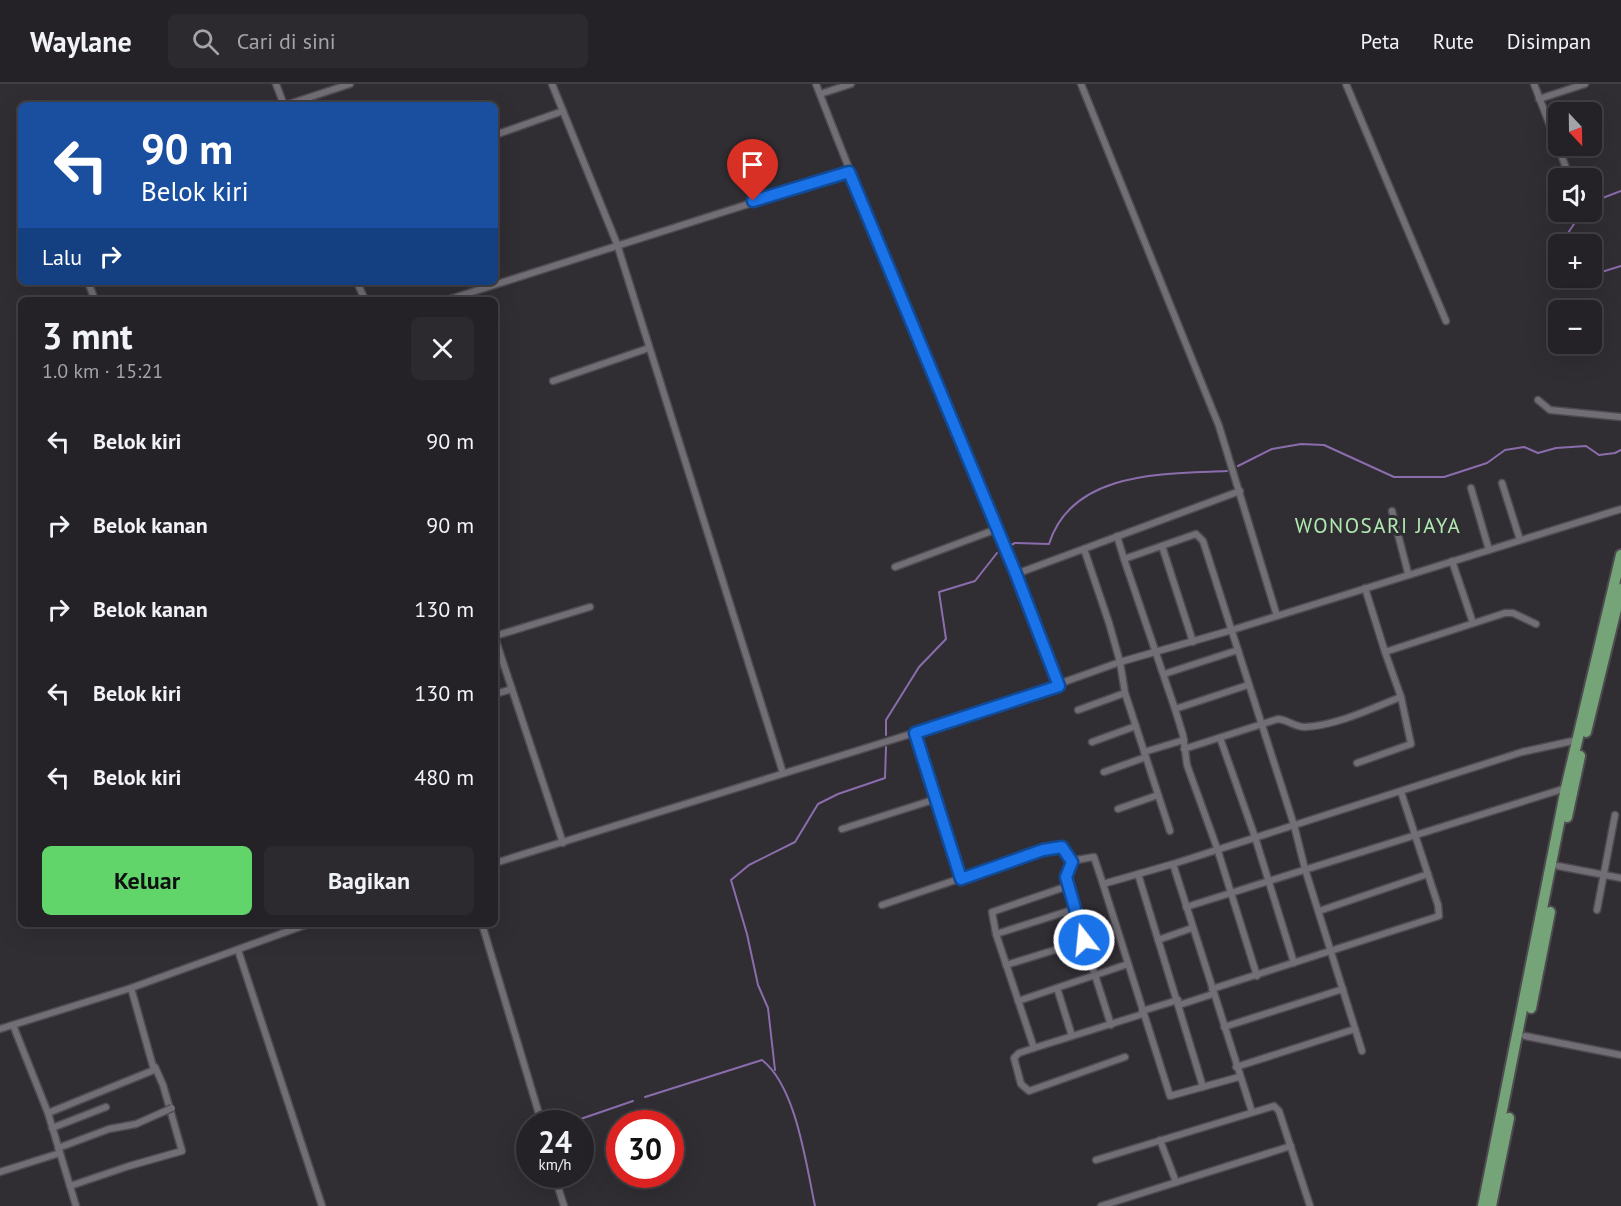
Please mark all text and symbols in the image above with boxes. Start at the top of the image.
search box [168,14,588,68]
text: Waylane [30,23,132,60]
icon: search [189,25,222,58]
text: Cari di sini [237,27,336,55]
text: Peta [1360,28,1400,55]
text: Rute [1433,28,1474,55]
text: Disimpan [1507,28,1591,55]
north arrow [1548,102,1602,156]
map controls [1548,102,1602,354]
text: 90 m [141,121,233,176]
icon: left [42,126,120,204]
pin [727,139,778,201]
icon: arrive [736,148,769,181]
button: sound [1548,168,1602,222]
text: Belok kiri [141,174,249,208]
button: + [1548,234,1602,288]
icon: right [94,240,127,273]
text: Lalu [42,243,82,271]
button: − [1548,300,1602,354]
text: 3 mnt [42,312,133,359]
button: close [411,317,474,380]
text: 1.0 km · 15:21 [42,358,163,384]
icon: left [42,425,75,458]
text: Belok kiri [93,427,182,455]
text: 90 m [426,427,474,455]
icon: right [42,509,75,542]
text: Belok kanan [93,511,208,539]
text: 90 m [426,511,474,539]
district label: WONOSARI JAYA [1295,512,1461,539]
icon: right [42,593,75,626]
text: Belok kanan [93,595,208,623]
text: 130 m [414,595,474,623]
icon: left [42,677,75,710]
text: Belok kiri [93,679,182,707]
text: 130 m [414,679,474,707]
icon: left [42,761,75,794]
text: Belok kiri [93,763,182,791]
text: 480 m [414,763,474,791]
button: Keluar [42,846,252,915]
button: Bagikan [264,846,474,915]
position arrow [1052,908,1116,972]
speed limit sign: 30 [606,1110,684,1188]
text: 24 [538,1122,572,1161]
text: km/h [539,1155,571,1174]

